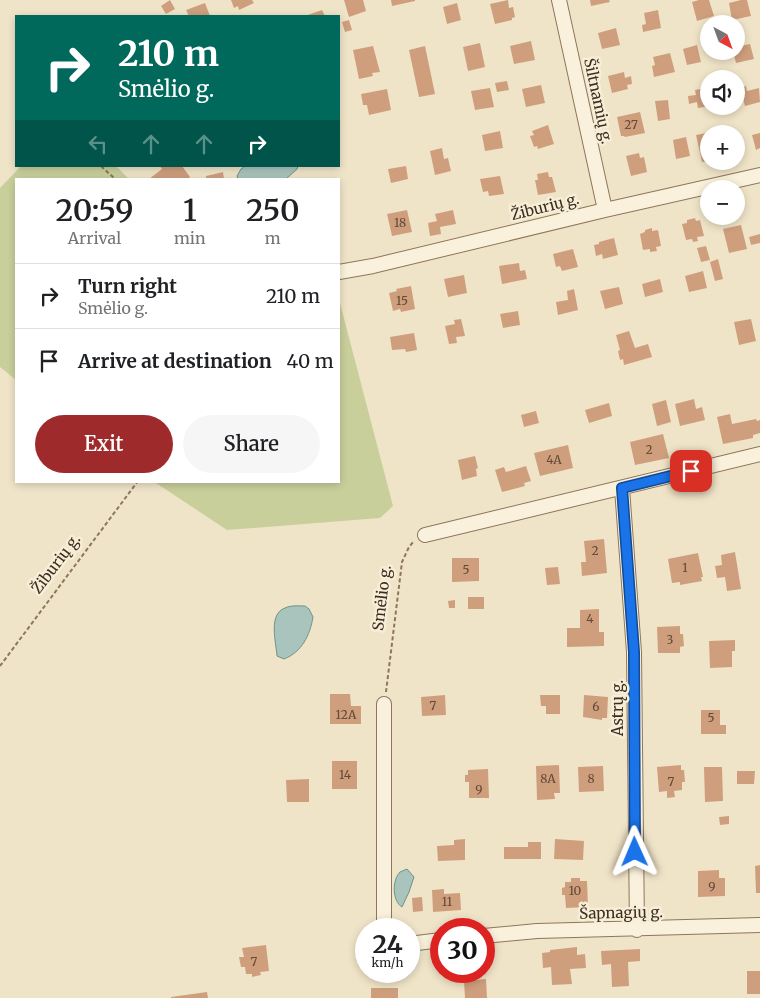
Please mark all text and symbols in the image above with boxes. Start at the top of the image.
north arrow [700,15,745,60]
map controls [700,15,745,225]
text: 210 m [118,32,219,76]
icon: right [35,35,100,100]
street label: Šiltnamių g. [580,56,618,145]
button: sound [700,70,745,115]
text: Smėlio g. [118,75,214,103]
house number: 27 [624,117,638,132]
button: + [700,125,745,170]
icon: left [84,130,112,158]
icon: ahead [137,130,165,158]
icon: ahead [190,130,218,158]
icon: right [243,130,271,158]
button: − [700,180,745,225]
street label: Žiburių g. [509,188,581,224]
text: 20:59 [55,191,133,229]
text: 1 [183,191,197,229]
text: 250 [246,191,300,229]
house number: 18 [394,215,406,230]
text: Arrival [68,228,121,248]
text: min [174,228,206,248]
text: m [265,228,281,248]
text: Turn right [78,274,177,298]
icon: right [35,282,63,310]
text: 210 m [266,284,320,308]
house number: 15 [396,293,408,308]
text: Smėlio g. [78,298,148,318]
icon: arrive [35,347,63,375]
text: Arrive at destination [78,349,272,373]
text: 40 m [287,349,334,373]
button: Exit [35,415,173,473]
button: Share [183,415,320,473]
house number: 2 [645,442,653,457]
pin [670,450,712,492]
house number: 4A [546,452,562,467]
icon: arrive [677,457,705,485]
street label: Žiburių g. [26,530,84,597]
house number: 2 [591,543,599,558]
house number: 1 [682,560,688,575]
house number: 5 [462,562,470,577]
street label: Smėlio g. [368,564,395,632]
house number: 4 [586,611,594,626]
house number: 3 [667,632,674,647]
street label: Astrų g. [608,680,627,737]
house number: 7 [430,698,437,713]
house number: 6 [592,699,600,714]
house number: 12A [336,707,357,722]
house number: 5 [707,710,715,725]
house number: 14 [339,767,352,782]
house number: 8A [540,771,556,786]
house number: 8 [587,771,595,786]
house number: 7 [668,774,675,789]
house number: 9 [475,782,483,797]
position arrow [608,825,660,877]
house number: 9 [708,879,716,894]
house number: 10 [569,883,582,898]
house number: 11 [442,894,453,909]
street label: Šapnagių g. [579,901,663,923]
speed limit sign: 30 [430,918,495,983]
text: 24 [372,928,403,960]
house number: 7 [251,954,258,969]
text: km/h [372,955,403,970]

